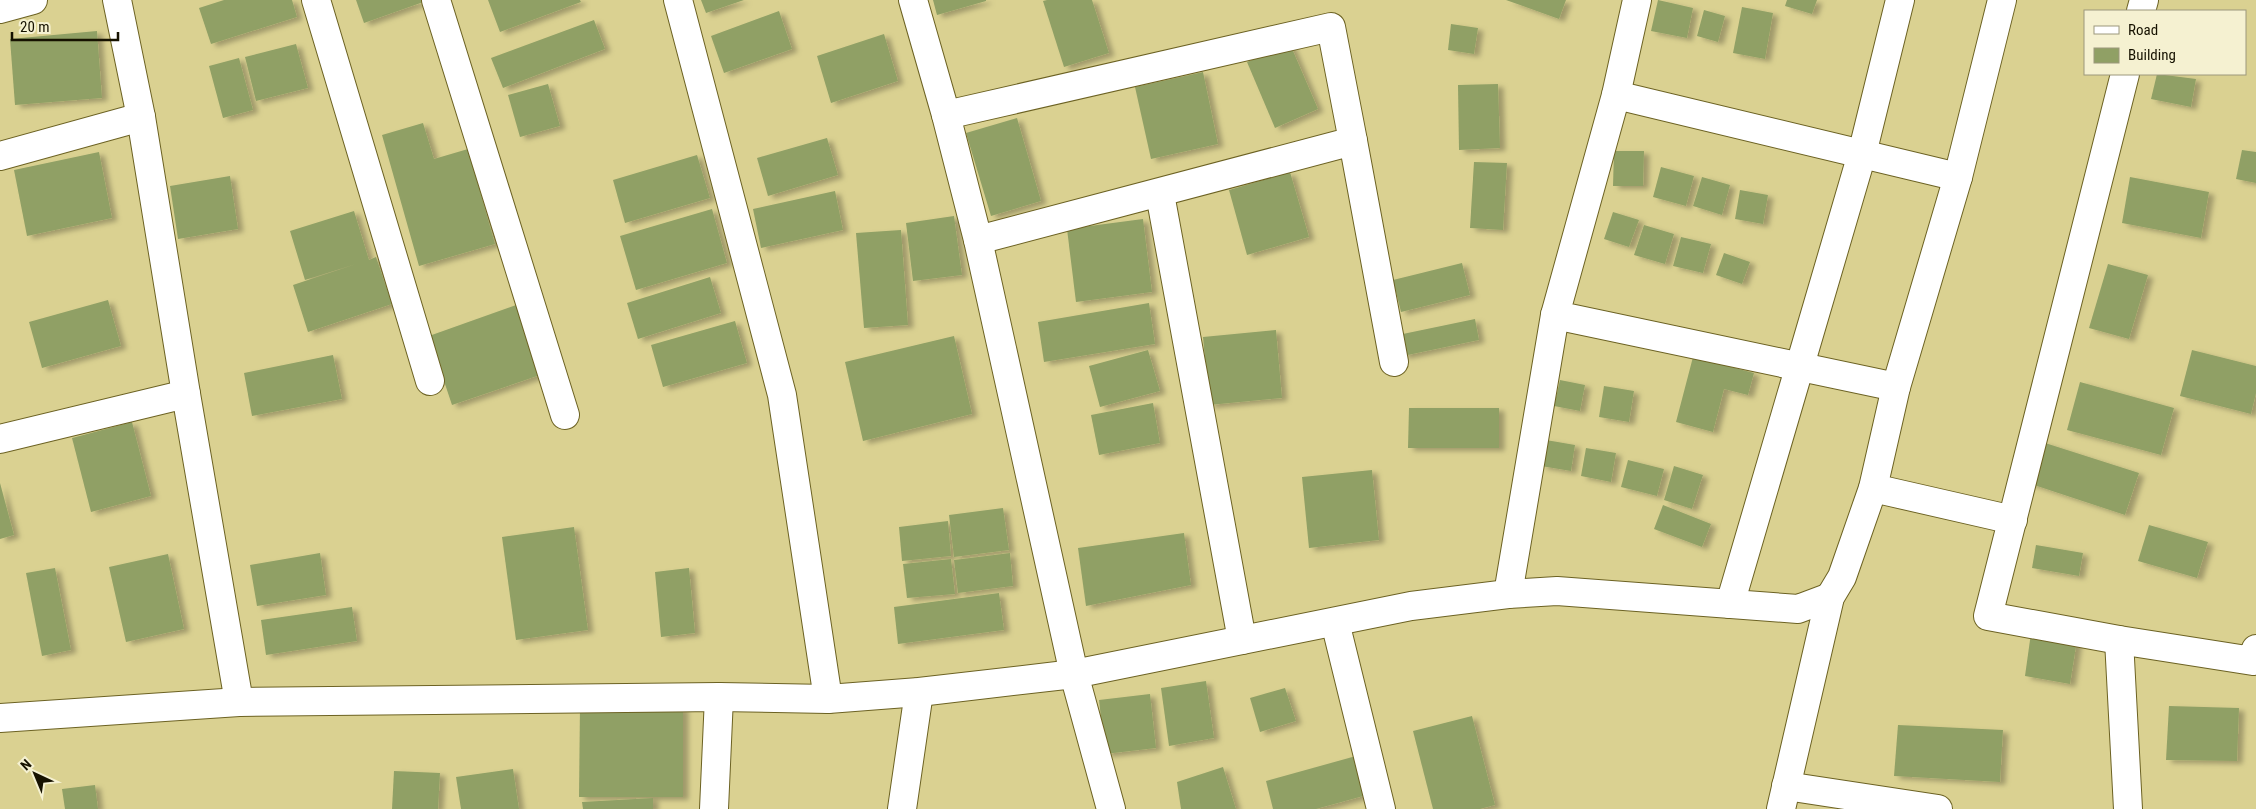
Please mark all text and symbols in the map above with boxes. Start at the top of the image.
scale bar [12,10,119,42]
legend [2084,10,2246,75]
text: 20 m [20,18,50,36]
text: Road [2128,21,2158,39]
text: Building [2128,46,2176,64]
north arrow [10,749,60,799]
text: N [17,756,35,773]

